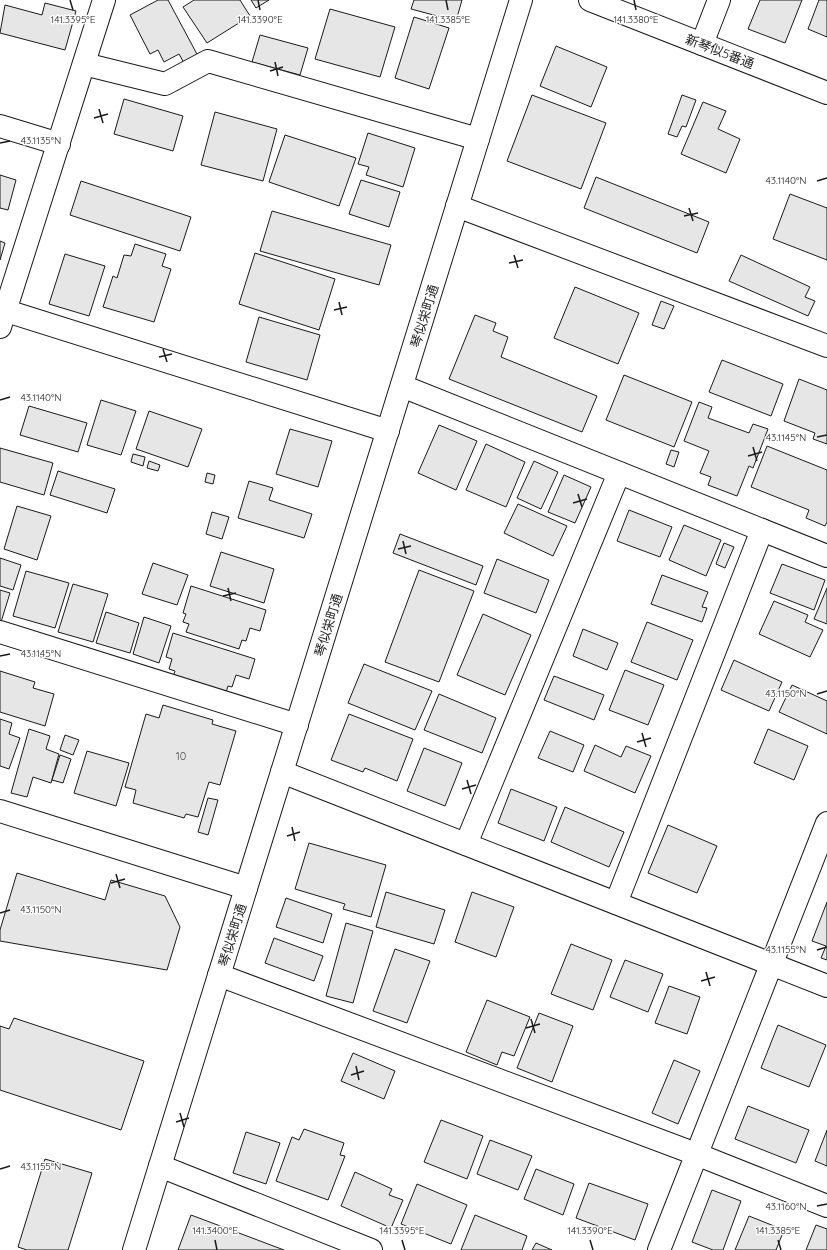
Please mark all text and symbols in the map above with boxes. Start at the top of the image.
text: 141.3395°E [51,13,96,26]
text: 141.3390°E [237,13,283,26]
text: 141.3385°E [426,13,471,26]
text: 141.3380°E [613,13,659,26]
street label: 新琴似5番通 [683,31,757,71]
text: 43.1135°N [21,134,61,147]
text: 43.1140°N [766,174,806,187]
street label: 琴似栄町通 [407,283,441,349]
text: 43.1140°N [21,391,61,404]
text: 43.1145°N [766,431,806,444]
street label: 琴似栄町通 [311,592,345,658]
text: 43.1145°N [21,647,61,660]
text: 43.1150°N [765,687,807,700]
house number: 10 [176,749,186,763]
street label: 琴似栄町通 [215,902,249,968]
text: 43.1150°N [20,903,62,916]
text: 43.1155°N [766,943,806,956]
text: 43.1155°N [21,1160,61,1173]
text: 43.1160°N [765,1200,807,1213]
text: 141.3400°E [192,1224,238,1237]
text: 141.3395°E [380,1224,425,1237]
text: 141.3390°E [567,1224,613,1237]
text: 141.3385°E [756,1224,801,1237]

